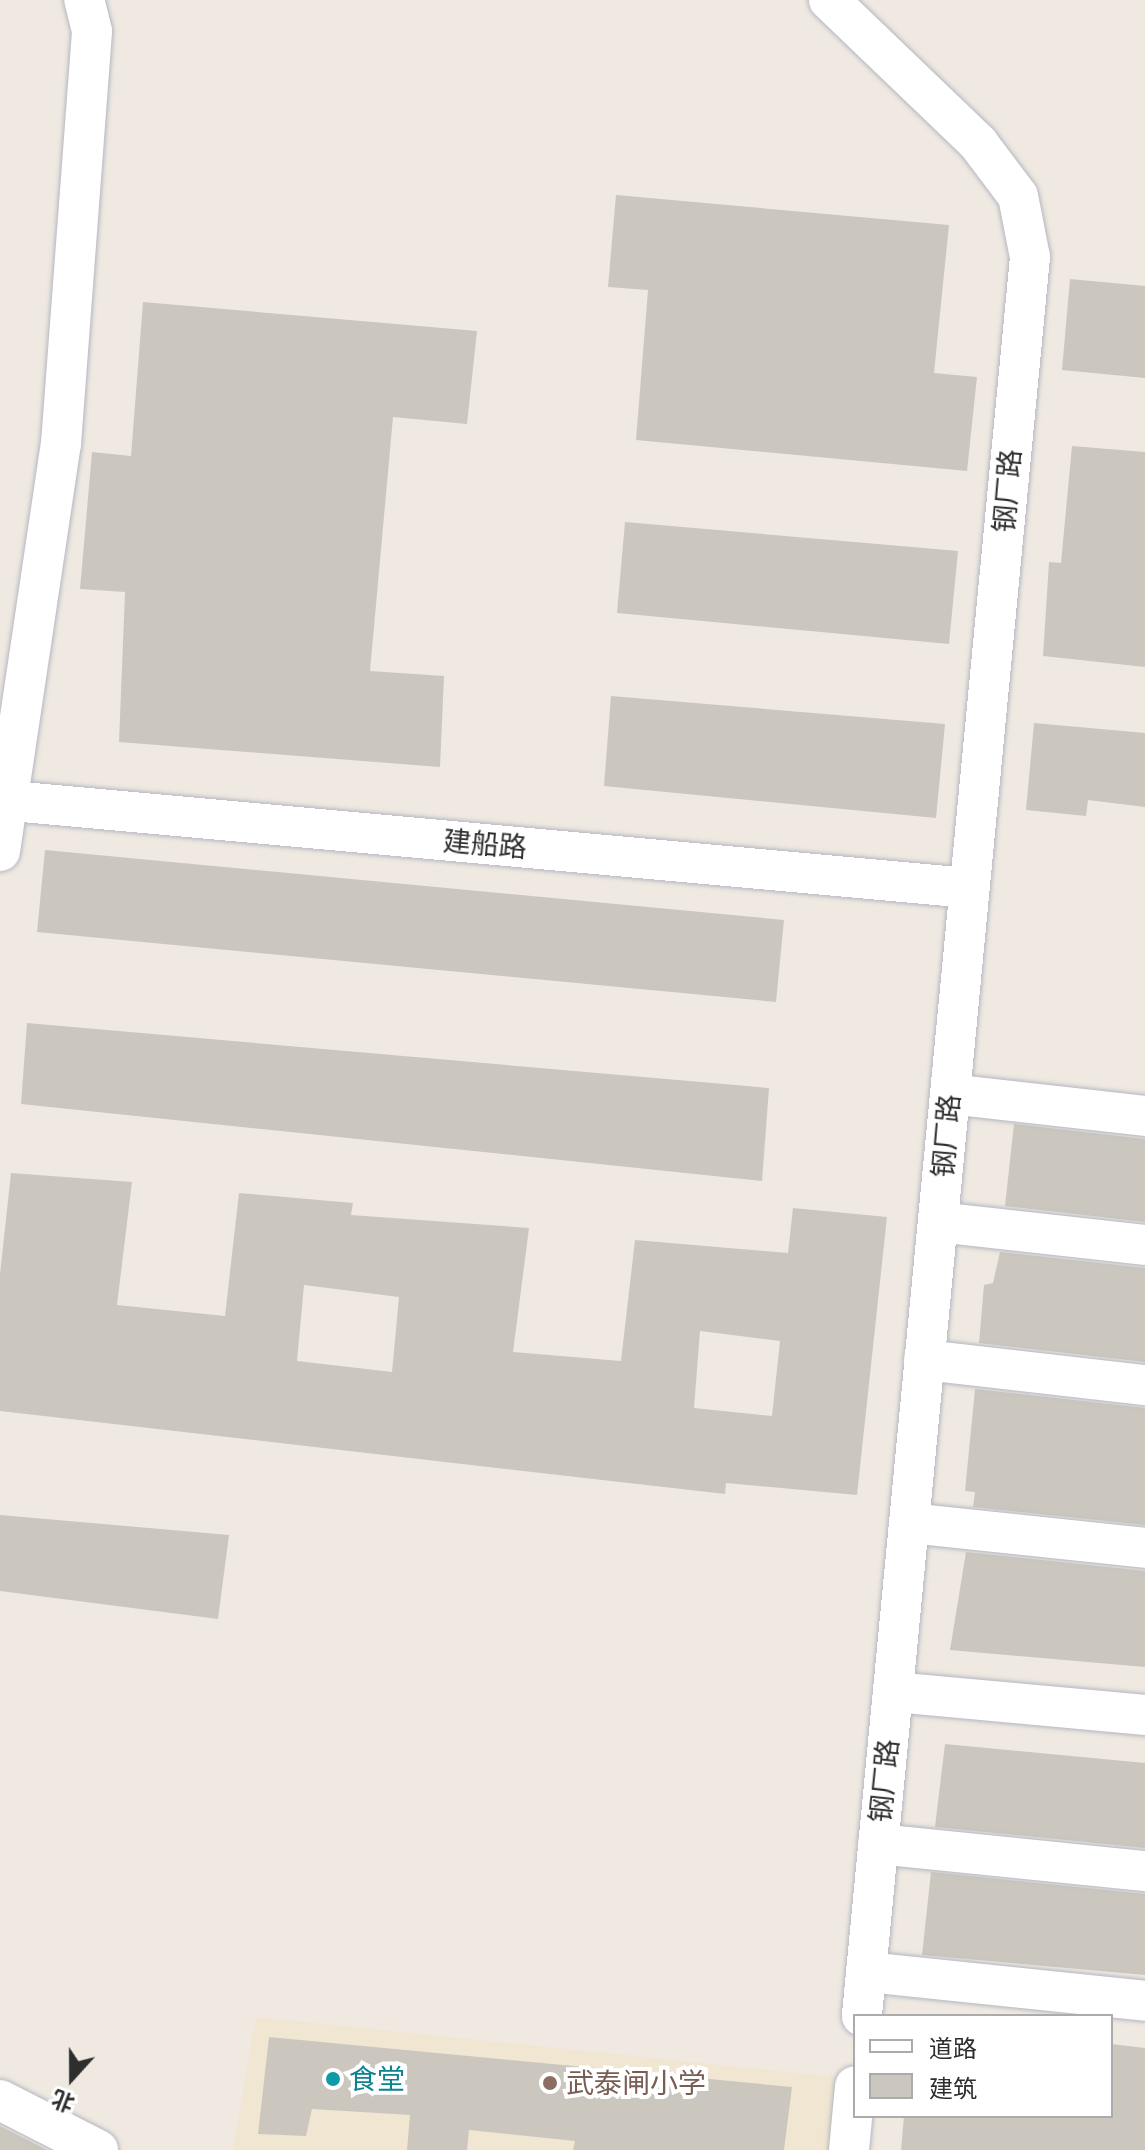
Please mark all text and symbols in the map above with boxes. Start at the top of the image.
street label: 钢厂路 [987,448,1027,534]
street label: 建船路 [442,824,528,864]
street label: 钢厂路 [926,1093,966,1179]
street label: 钢厂路 [863,1737,905,1825]
legend [853,2014,1113,2118]
text: 道路 [929,2034,977,2063]
north arrow [32,2038,112,2118]
place label: 食堂 [349,2062,405,2096]
place label: 武泰闸小学 [566,2066,706,2100]
marker: 食堂 [324,2070,342,2088]
marker: 武泰闸小学 [541,2074,559,2092]
text: 建筑 [929,2074,977,2103]
text: 北 [48,2084,78,2117]

